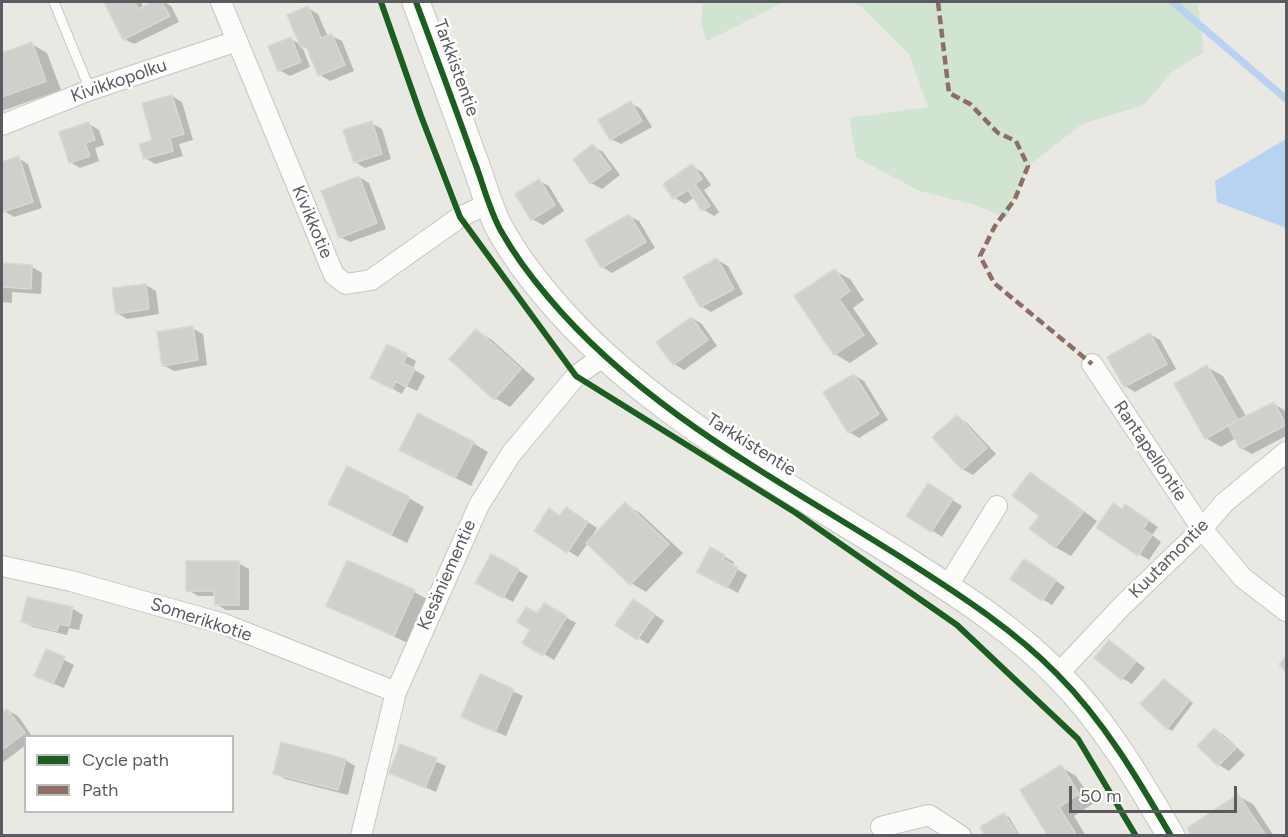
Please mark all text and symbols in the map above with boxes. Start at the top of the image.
street label: Tarkkistentie [428,17,484,119]
street label: Kivikkopolku [68,54,170,108]
street label: Kivikkotie [287,182,337,262]
street label: Rantapellontie [1109,397,1191,505]
street label: Tarkkistentie [702,409,800,481]
street label: Kuutamontie [1125,515,1213,603]
street label: Kesäniementie [413,517,481,633]
street label: Somerikkotie [148,593,254,647]
legend [24,735,234,813]
text: Cycle path [82,749,169,771]
scale bar [1072,774,1240,812]
text: Path [82,779,118,801]
text: 50 m [1080,785,1122,807]

